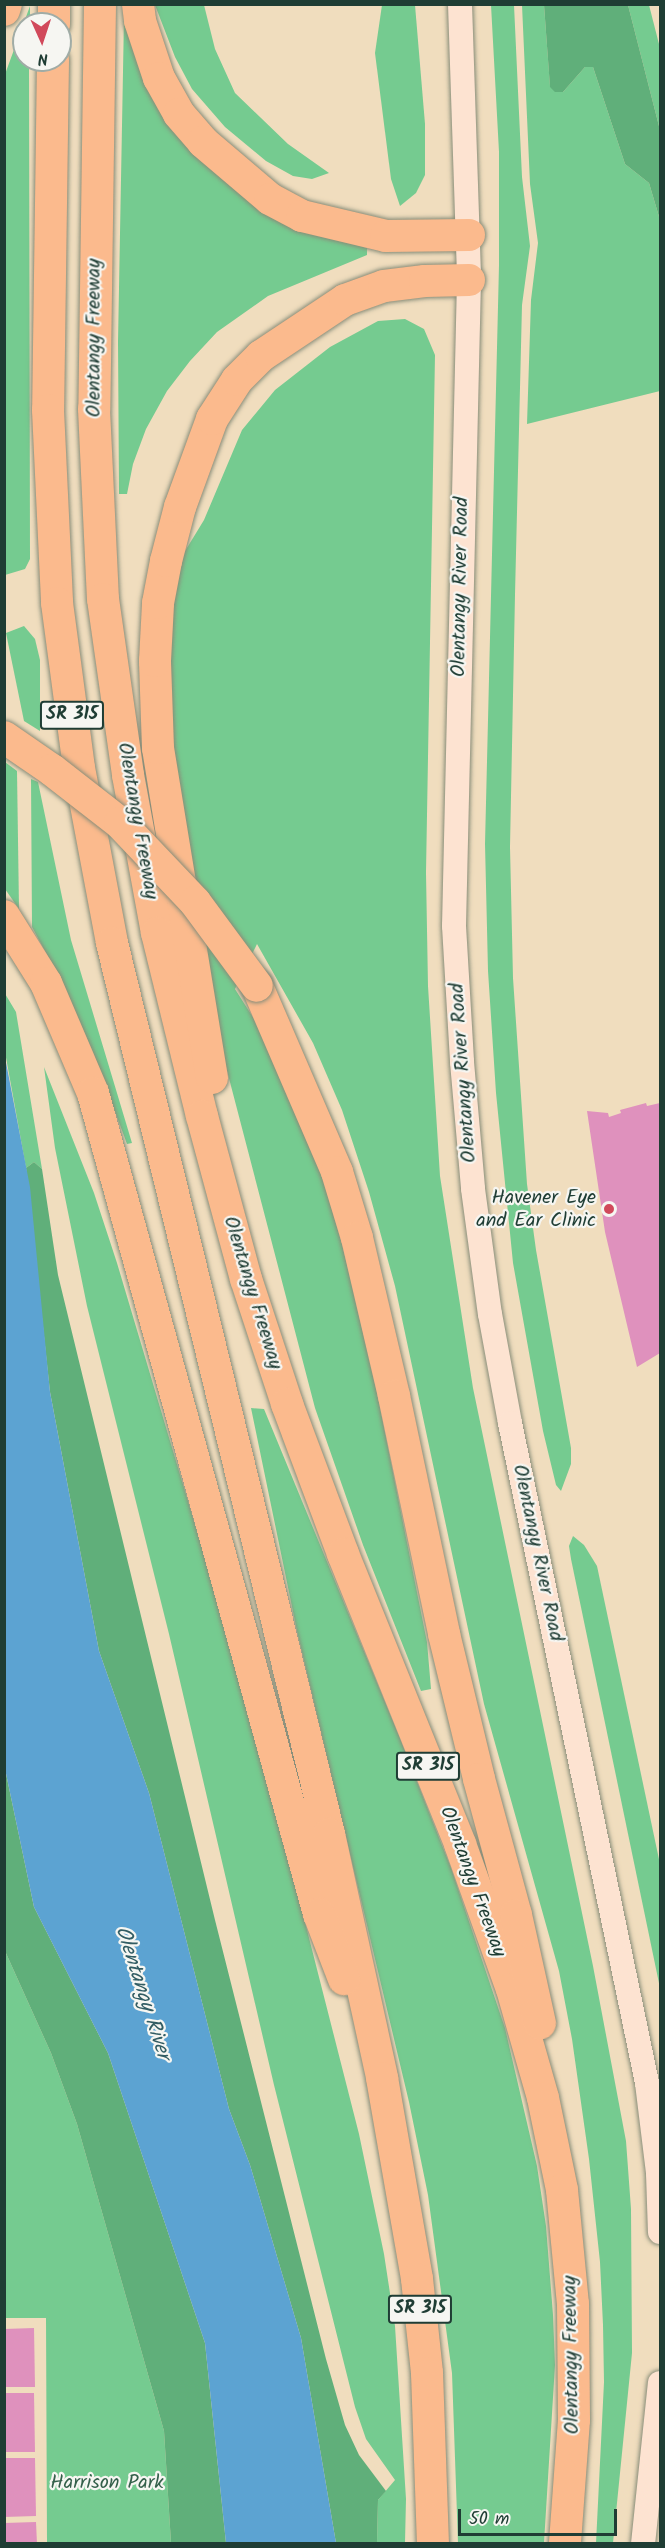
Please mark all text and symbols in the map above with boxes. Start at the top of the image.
north arrow [12,12,72,72]
text: N [37,46,49,71]
street label: Olentangy Freeway [83,259,107,417]
street label: Olentangy River Road [447,497,475,677]
road number: SR 315 [39,700,105,730]
street label: Olentangy Freeway [111,741,163,901]
street label: Olentangy River Road [446,982,482,1164]
place label: Havener Eye and Ear Clinic [476,1186,596,1233]
marker: Havener Eye and Ear Clinic [600,1200,618,1218]
street label: Olentangy Freeway [217,1214,287,1372]
street label: Olentangy River Road [507,1462,567,1644]
road number: SR 315 [395,1751,461,1781]
street label: Olentangy Freeway [434,1803,510,1961]
water label: Olentangy River [109,1923,175,2063]
street label: Olentangy Freeway [559,2275,585,2435]
road number: SR 315 [387,2294,453,2324]
park label: Harrison Park [50,2471,164,2495]
scale bar [461,2497,620,2535]
text: 50 m [469,2505,509,2534]

